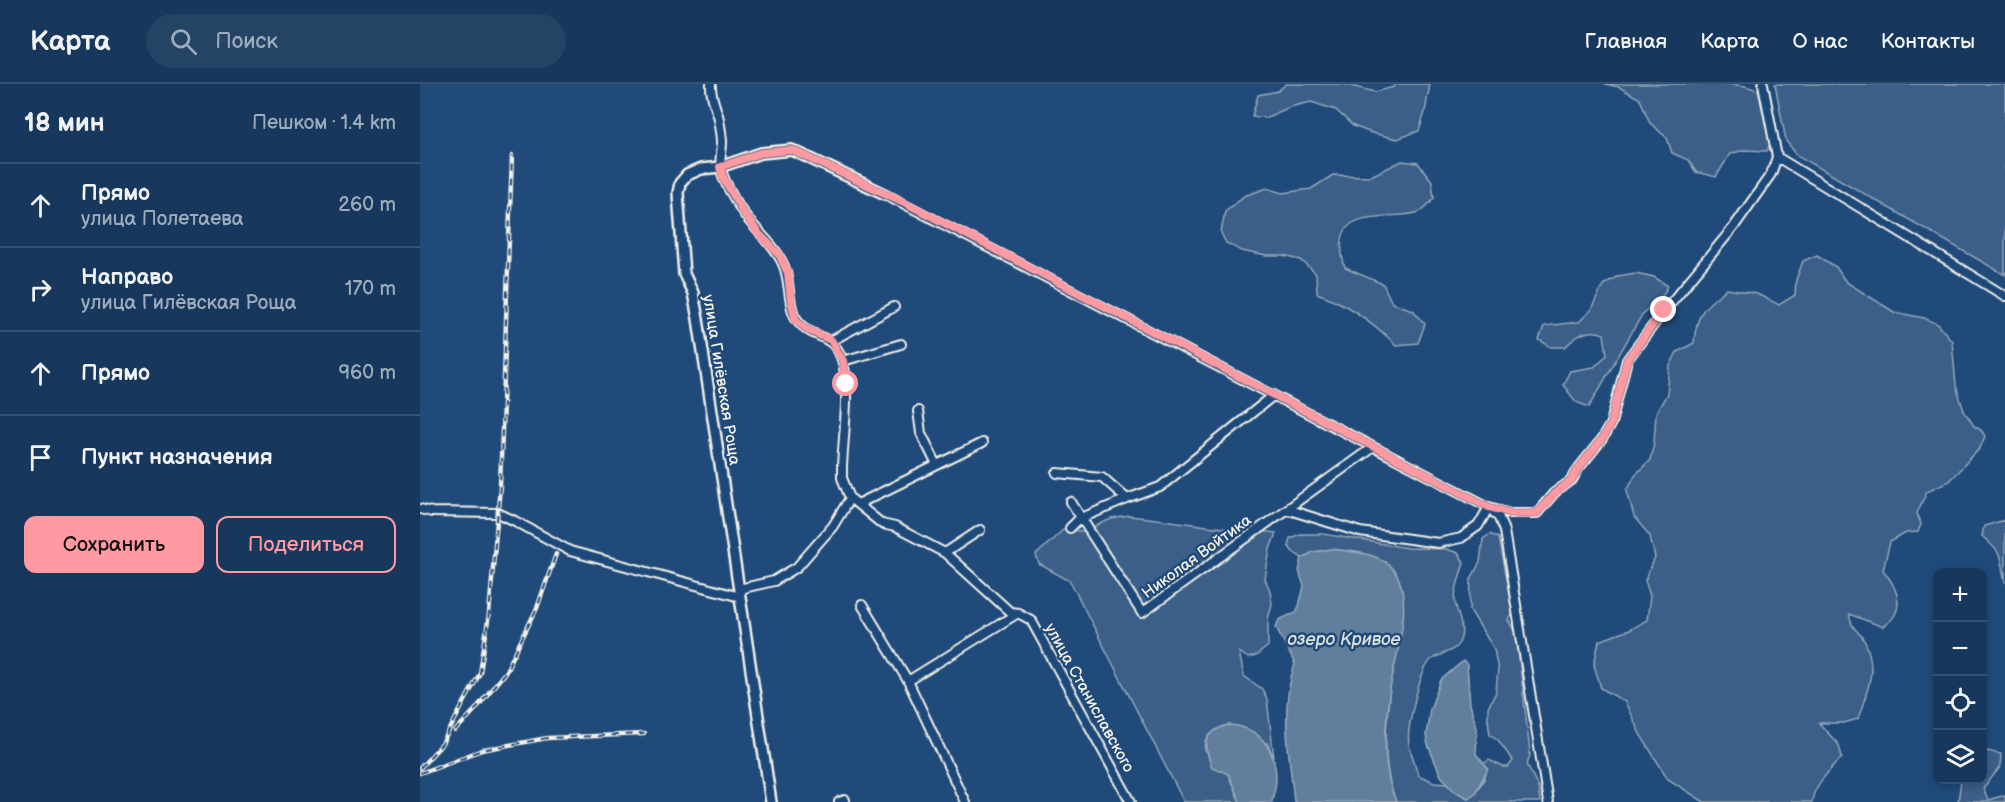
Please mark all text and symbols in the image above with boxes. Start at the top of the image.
search box [146,14,566,68]
text: Карта [30,25,110,58]
icon: search [167,25,200,58]
text: Поиск [215,28,278,55]
text: Главная [1584,29,1667,54]
text: Карта [1700,29,1759,54]
text: О нас [1792,29,1848,54]
text: Контакты [1881,29,1975,54]
text: 18 мин [24,108,105,139]
text: Пешком · 1.4 km [252,111,396,135]
text: Прямо [81,180,150,207]
icon: ahead [24,189,57,222]
text: 260 m [338,193,396,217]
text: улица Полетаева [81,207,244,231]
text: Направо [81,264,173,291]
icon: right [24,273,57,306]
text: 170 m [345,277,396,301]
text: улица Гилёвская Роща [81,291,297,315]
street label: улица Гилёвская Роща [698,293,744,467]
route end [1650,296,1676,322]
icon: ahead [24,357,57,390]
text: Прямо [81,360,150,387]
text: 960 m [339,361,396,385]
route start [832,370,858,396]
icon: arrive [24,441,57,474]
text: Пункт назначения [81,444,273,471]
street label: Николая Войтика [1139,511,1256,603]
button: Сохранить [24,516,204,573]
button: Поделиться [216,516,396,573]
map controls [1933,568,1987,784]
button: + [1933,568,1987,622]
street label: улица Станиславского [1040,620,1138,776]
button: − [1933,622,1987,676]
water label: озеро Кривое [1287,629,1401,650]
button: locate [1933,676,1987,730]
button: layers [1933,730,1987,784]

